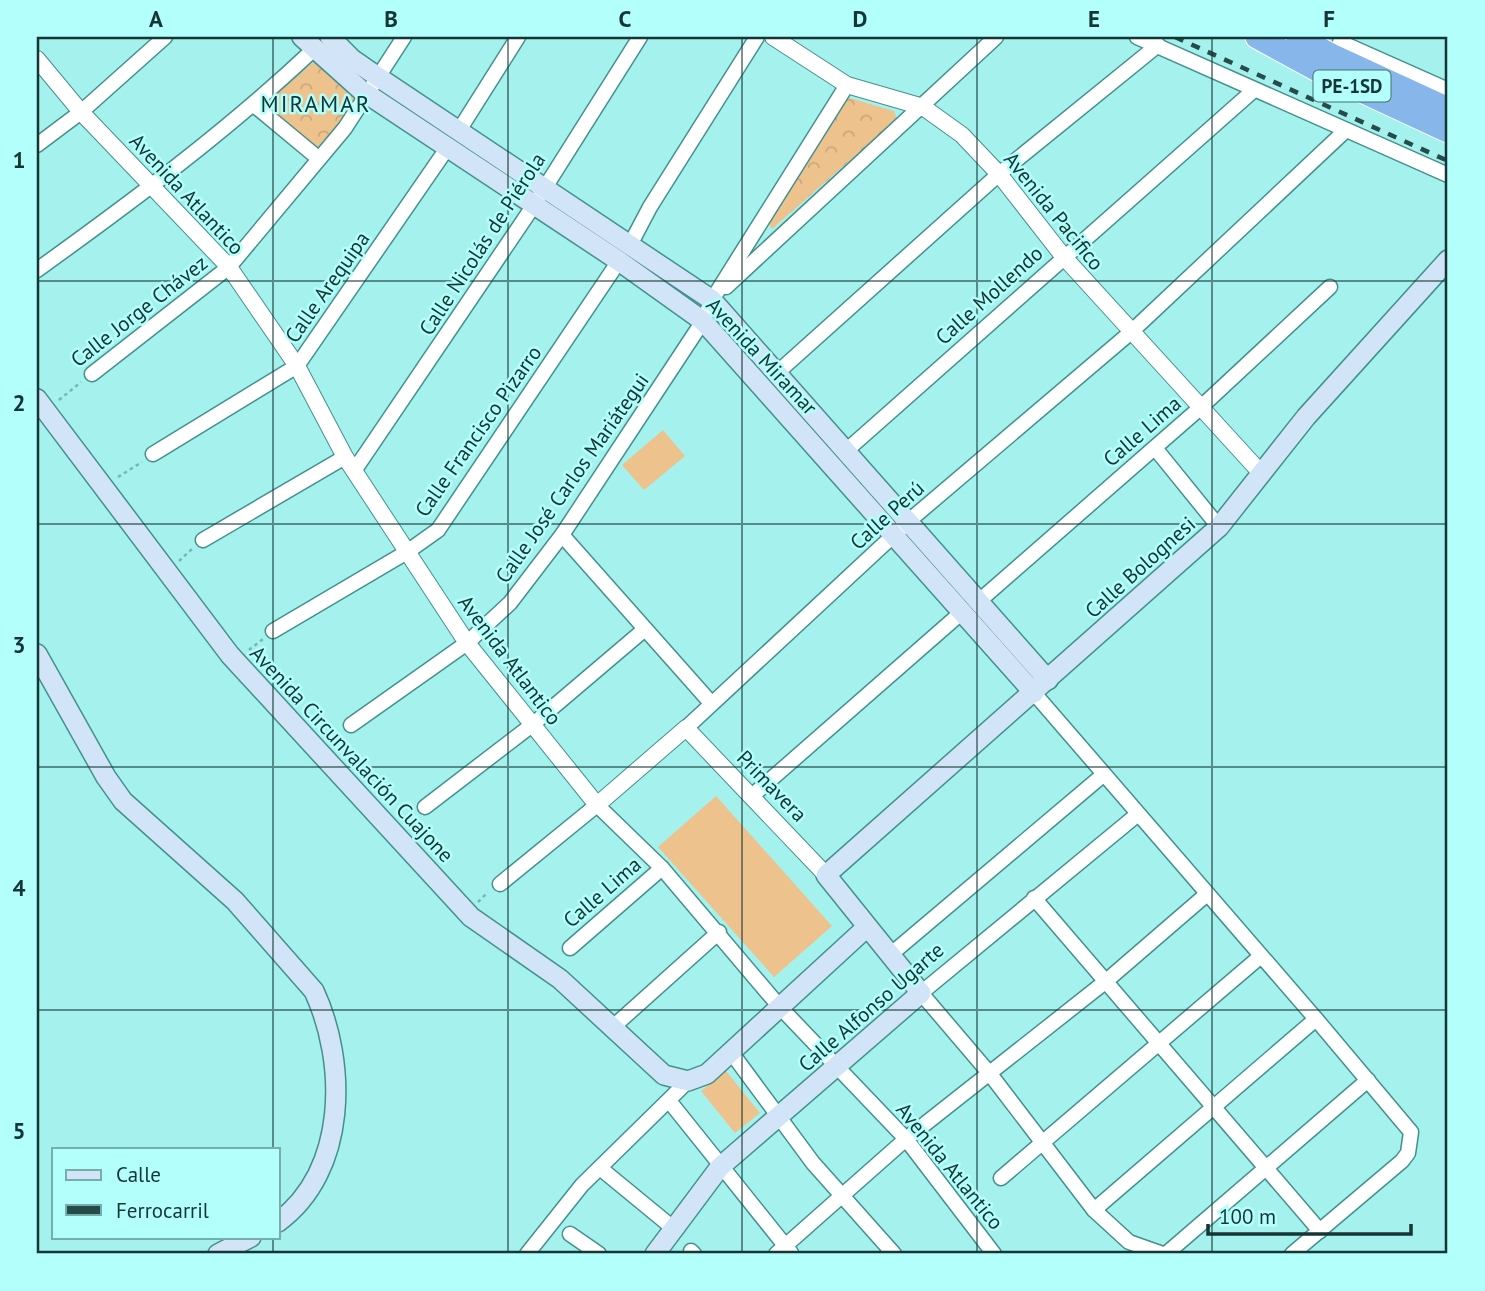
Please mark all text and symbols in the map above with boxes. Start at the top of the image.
text: A [149,4,163,33]
text: B [384,4,398,33]
text: C [619,4,632,33]
text: D [853,4,867,33]
text: E [1088,4,1100,33]
text: F [1323,4,1335,33]
road number: PE-1SD [1314,71,1390,102]
district label: MIRAMAR [261,89,371,118]
street label: Avenida Atlantico [124,128,250,260]
text: 1 [12,145,26,174]
street label: Avenida Pacifico [998,146,1110,276]
street label: Calle Nicolás de Piérola [413,148,551,340]
street label: Calle Arequipa [279,226,375,348]
street label: Calle Mollendo [930,240,1048,350]
street label: Calle Jorge Chávez [65,249,213,373]
street label: Avenida Miramar [701,292,823,420]
street label: Calle Francisco Pizarro [409,340,547,522]
street label: Calle José Carlos Mariátegui [489,368,655,588]
text: 2 [12,388,26,417]
street label: Calle Lima [1097,390,1187,472]
street label: Calle Perú [844,475,930,555]
street label: Calle Bolognesi [1079,510,1201,624]
street label: Avenida Atlantico [452,590,568,730]
text: 3 [12,630,26,659]
street label: Avenida Circunvalación Cuajone [244,640,460,868]
street label: Primavera [731,744,813,828]
street label: Calle Lima [557,851,647,933]
text: 4 [12,873,26,902]
street label: Calle Alfonso Ugarte [793,936,949,1078]
street label: Avenida Atlantico [890,1097,1010,1235]
text: 5 [12,1116,26,1145]
legend [52,1148,280,1238]
text: Calle [116,1161,161,1188]
scale bar [1208,1193,1412,1237]
text: Ferrocarril [116,1197,209,1224]
text: 100 m [1219,1203,1276,1230]

